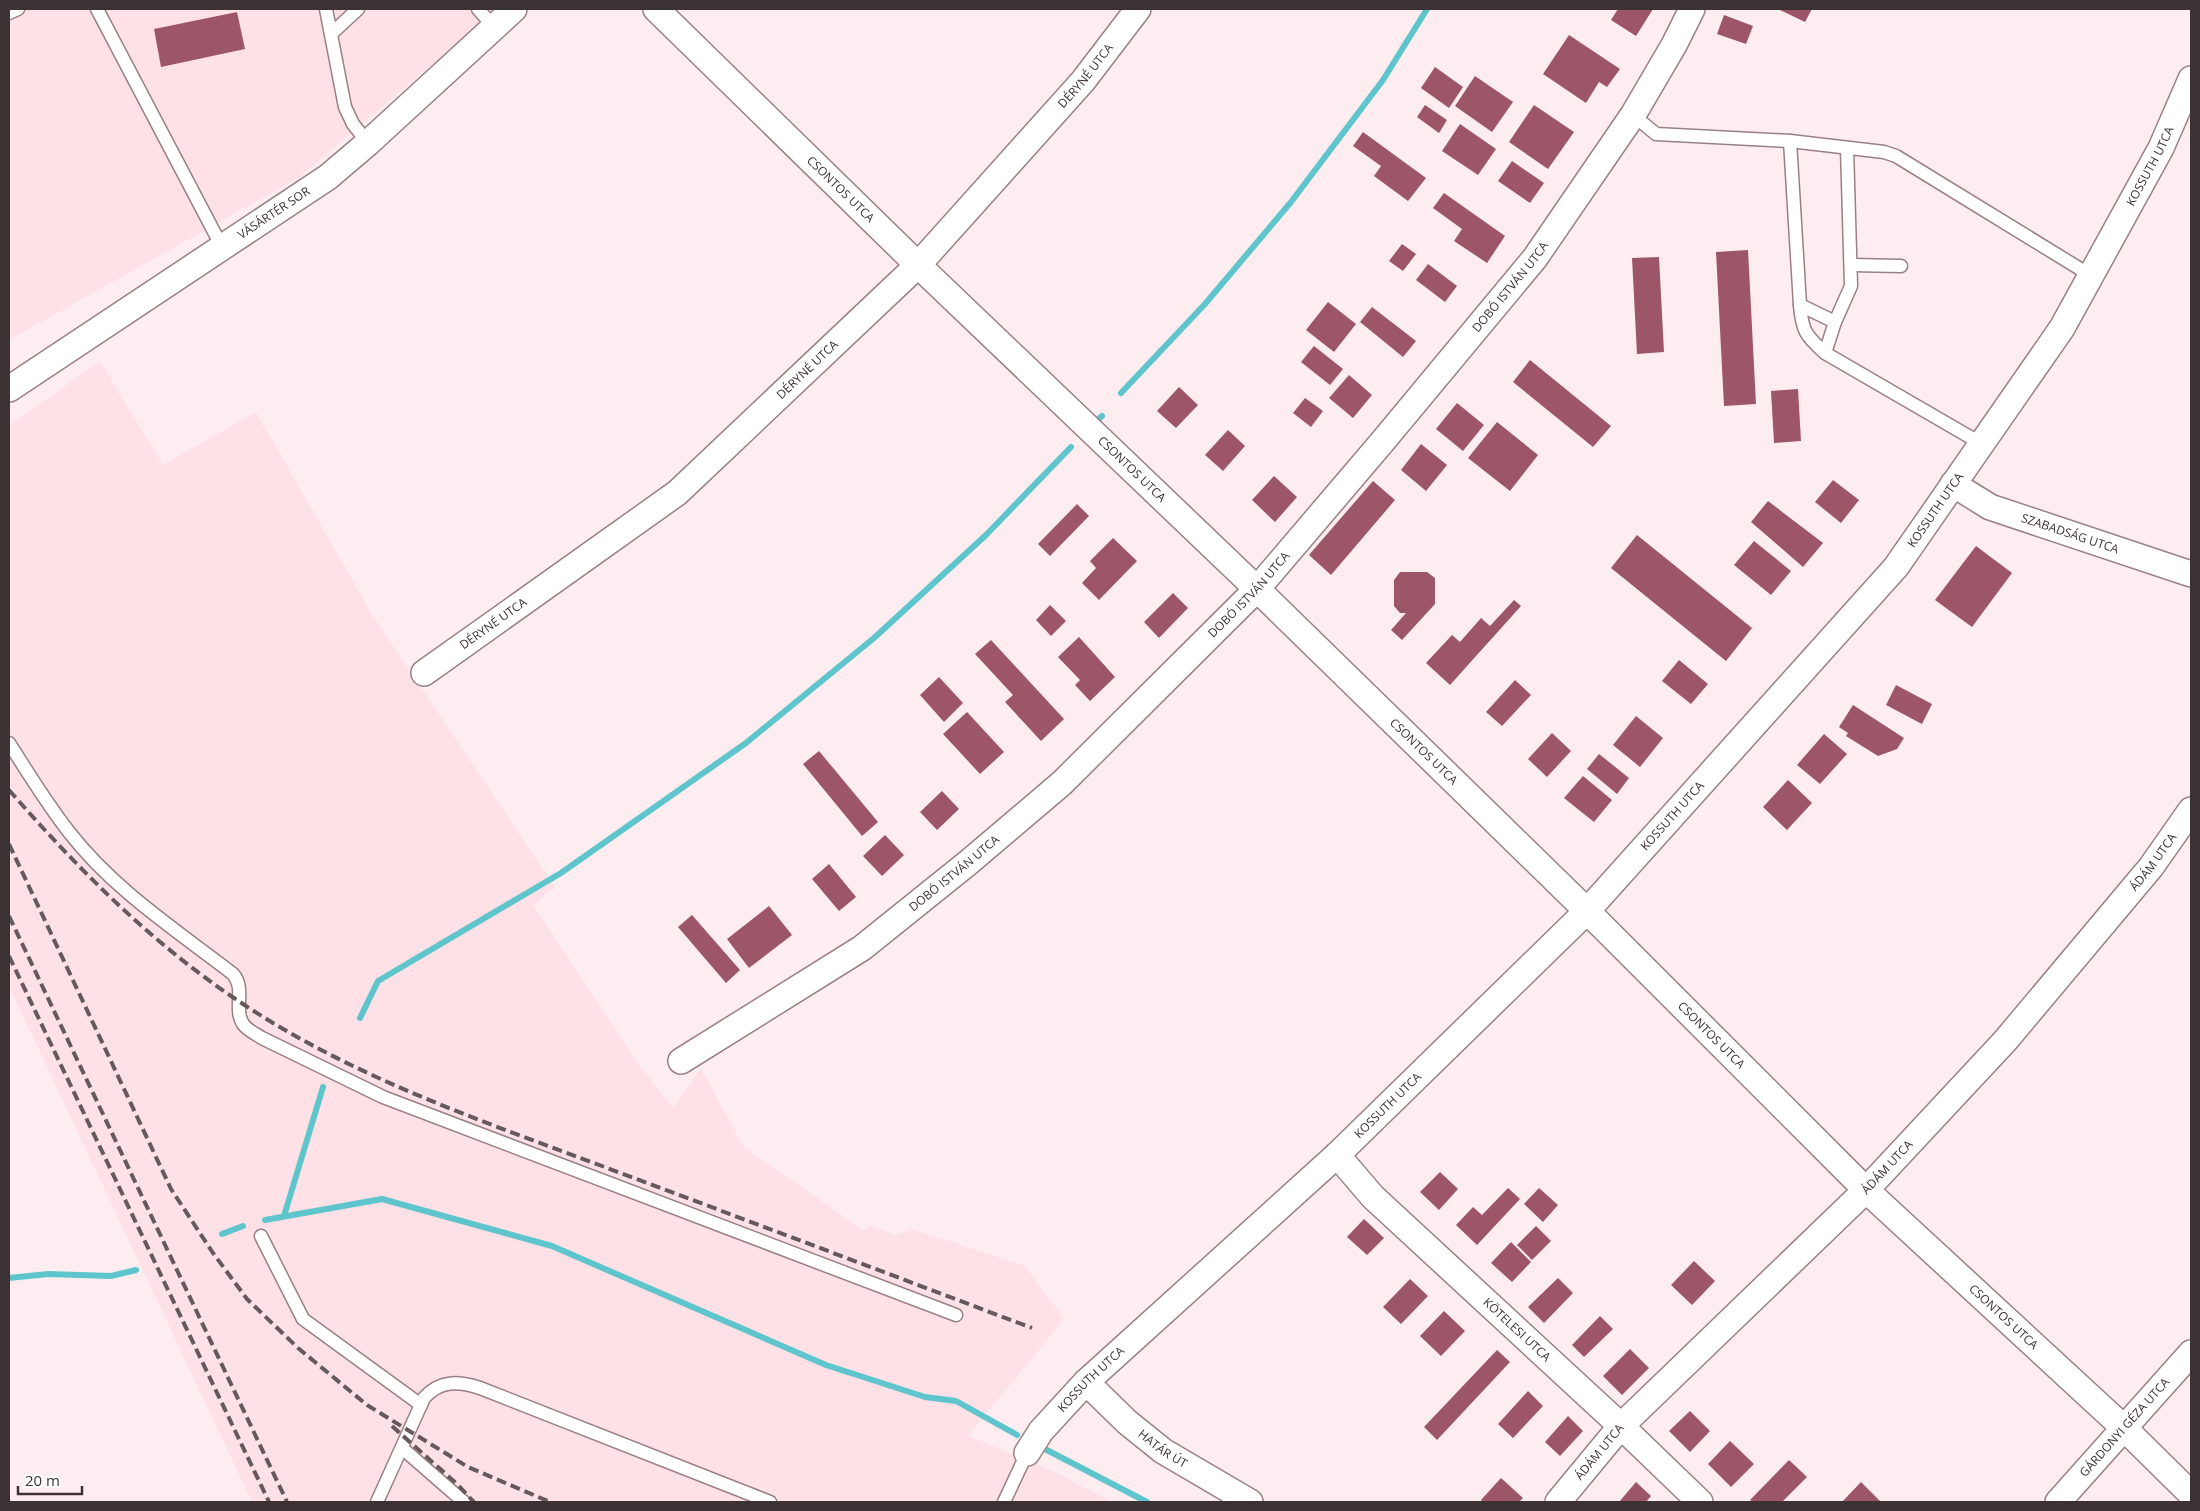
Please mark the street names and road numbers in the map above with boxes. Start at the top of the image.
street label: DÉRYNÉ UTCA [1054,39,1117,112]
street label: KOSSUTH UTCA [2122,123,2178,209]
street label: CSONTOS UTCA [803,152,879,226]
street label: VÁSÁRTÉR SOR [234,182,314,243]
street label: DOBÓ ISTVÁN UTCA [1468,238,1552,336]
street label: DÉRYNÉ UTCA [773,336,842,403]
street label: CSONTOS UTCA [1094,432,1170,506]
street label: KOSSUTH UTCA [1903,469,1967,551]
street label: SZABADSÁG UTCA [2019,509,2122,557]
street label: DOBÓ ISTVÁN UTCA [1204,548,1293,641]
street label: DÉRYNÉ UTCA [456,593,530,653]
street label: CSONTOS UTCA [1386,714,1462,789]
street label: KOSSUTH UTCA [1636,777,1708,854]
street label: ÁDÁM UTCA [2125,829,2180,894]
street label: DOBÓ ISTVÁN UTCA [905,831,1003,915]
street label: CSONTOS UTCA [1674,997,1749,1073]
street label: KOSSUTH UTCA [1350,1068,1425,1142]
street label: ÁDÁM UTCA [1857,1136,1917,1198]
street label: CSONTOS UTCA [1965,1280,2043,1353]
street label: KÖTELESI UTCA [1480,1294,1555,1365]
street label: KOSSUTH UTCA [1053,1342,1128,1416]
street label: GÁRDONYI GÉZA UTCA [2075,1374,2173,1480]
street label: ÁDÁM UTCA [1571,1420,1628,1483]
street label: HATÁR ÚT [1135,1425,1191,1472]

